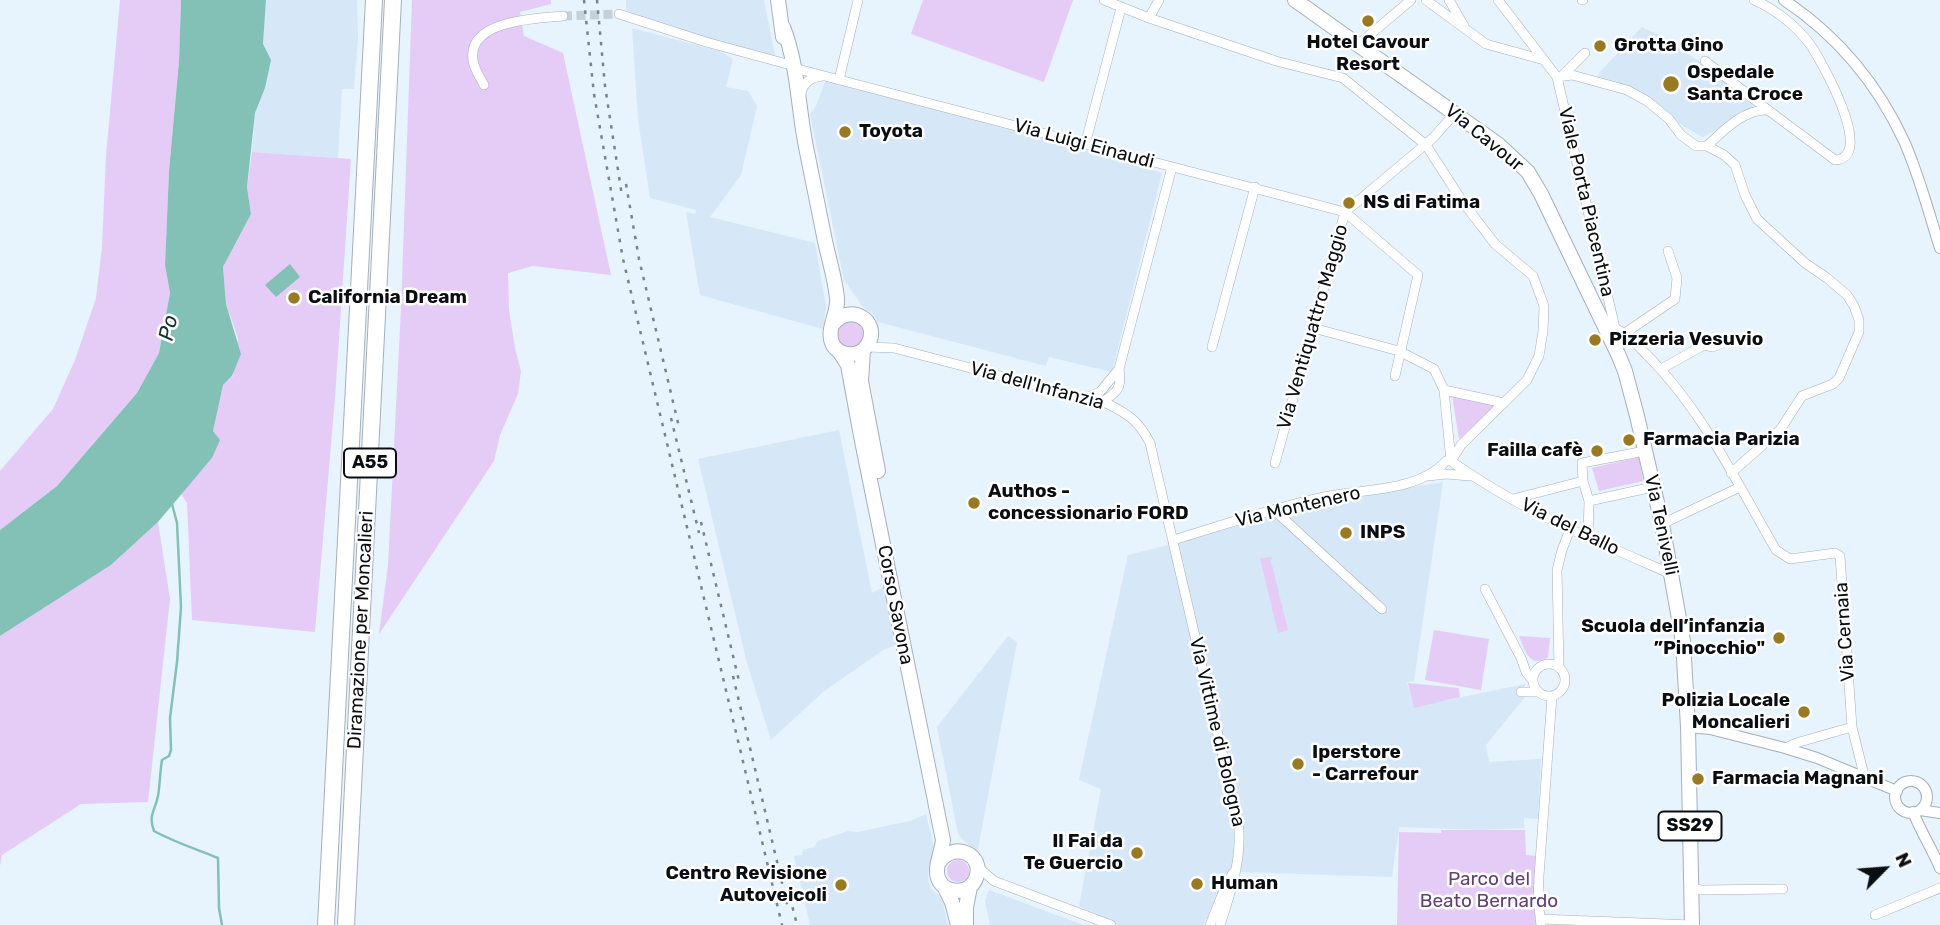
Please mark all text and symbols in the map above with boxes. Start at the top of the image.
marker: Hotel Cavour Resort [1360,13,1376,29]
place label: Hotel Cavour Resort [1307,32,1429,76]
place label: Grotta Gino [1614,35,1724,57]
marker: Grotta Gino [1592,38,1608,54]
place label: Ospedale Santa Croce [1687,62,1803,106]
marker: Ospedale Santa Croce [1661,74,1681,94]
street label: Via Cavour [1440,99,1528,177]
street label: Viale Porta Piacentina [1553,105,1619,299]
street label: Via Luigi Einaudi [1011,114,1157,174]
place label: Toyota [859,121,923,143]
marker: Toyota [837,124,853,140]
place label: NS di Fatima [1363,192,1480,214]
marker: NS di Fatima [1341,195,1357,211]
street label: Via Ventiquattro Maggio [1273,222,1353,432]
place label: California Dream [308,287,467,309]
marker: California Dream [286,290,302,306]
water label: Po [154,313,184,343]
place label: Pizzeria Vesuvio [1609,329,1763,351]
marker: Pizzeria Vesuvio [1587,332,1603,348]
street label: Via dell'Infanzia [967,357,1107,415]
place label: Farmacia Parizia [1643,429,1800,451]
marker: Farmacia Parizia [1621,432,1637,448]
place label: Failla cafè [1487,440,1583,462]
marker: Failla cafè [1589,443,1605,459]
road number: A55 [344,448,396,477]
street label: Via Tenivelli [1639,472,1683,578]
place label: Authos - concessionario FORD [988,481,1189,525]
street label: Via Montenero [1233,482,1363,532]
street label: Via del Ballo [1517,493,1623,561]
marker: Authos - concessionario FORD [966,495,982,511]
street label: Diramazione per Moncalieri [343,510,379,750]
place label: INPS [1360,522,1405,544]
marker: INPS [1338,525,1354,541]
street label: Corso Savona [872,543,918,667]
street label: Via Cernaia [1830,581,1860,683]
place label: Scuola dell’infanzia ”Pinocchio" [1581,616,1765,660]
marker: Scuola dell’infanzia ”Pinocchio" [1771,630,1787,646]
street label: Via Vittime di Bologna [1184,635,1250,829]
place label: Polizia Locale Moncalieri [1662,690,1790,734]
marker: Polizia Locale Moncalieri [1796,704,1812,720]
place label: Iperstore - Carrefour [1312,742,1419,786]
marker: Iperstore - Carrefour [1290,756,1306,772]
place label: Farmacia Magnani [1712,768,1884,790]
marker: Farmacia Magnani [1690,771,1706,787]
road number: SS29 [1658,812,1722,840]
place label: Il Fai da Te Guercio [1023,831,1123,875]
north arrow [1849,834,1919,904]
marker: Il Fai da Te Guercio [1129,845,1145,861]
text: N [1890,849,1917,871]
place label: Centro Revisione Autoveicoli [665,863,827,907]
park label: Parco del Beato Bernardo [1420,869,1558,913]
place label: Human [1211,873,1278,895]
marker: Human [1189,876,1205,892]
marker: Centro Revisione Autoveicoli [833,877,849,893]

